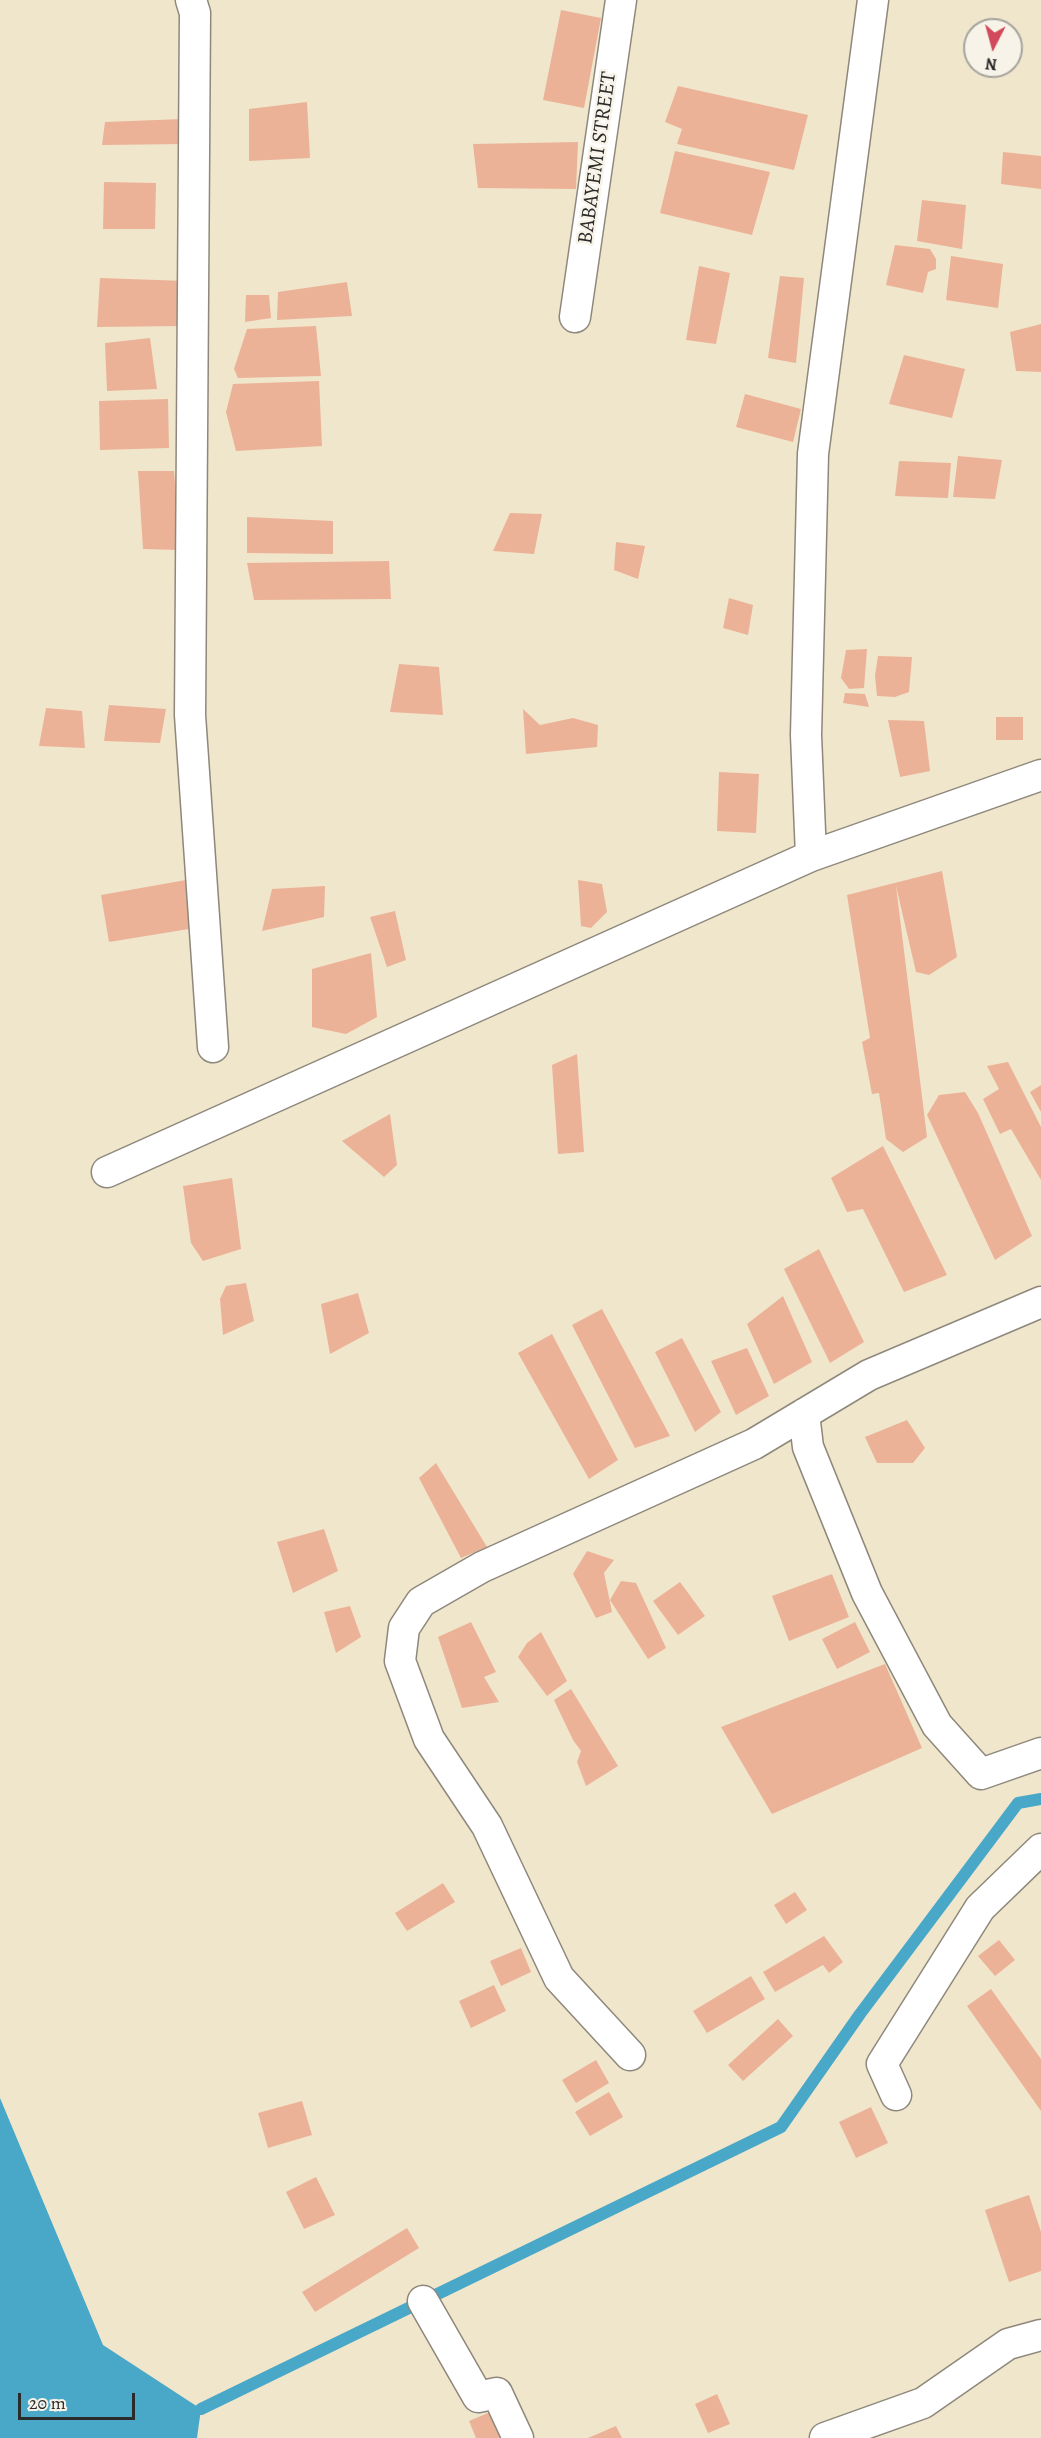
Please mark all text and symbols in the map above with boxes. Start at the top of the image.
north arrow [963,18,1023,78]
text: N [984,52,998,75]
street label: BABAYEMI STREET [573,70,623,246]
scale bar [21,2381,138,2419]
text: 20 m [29,2391,66,2415]

